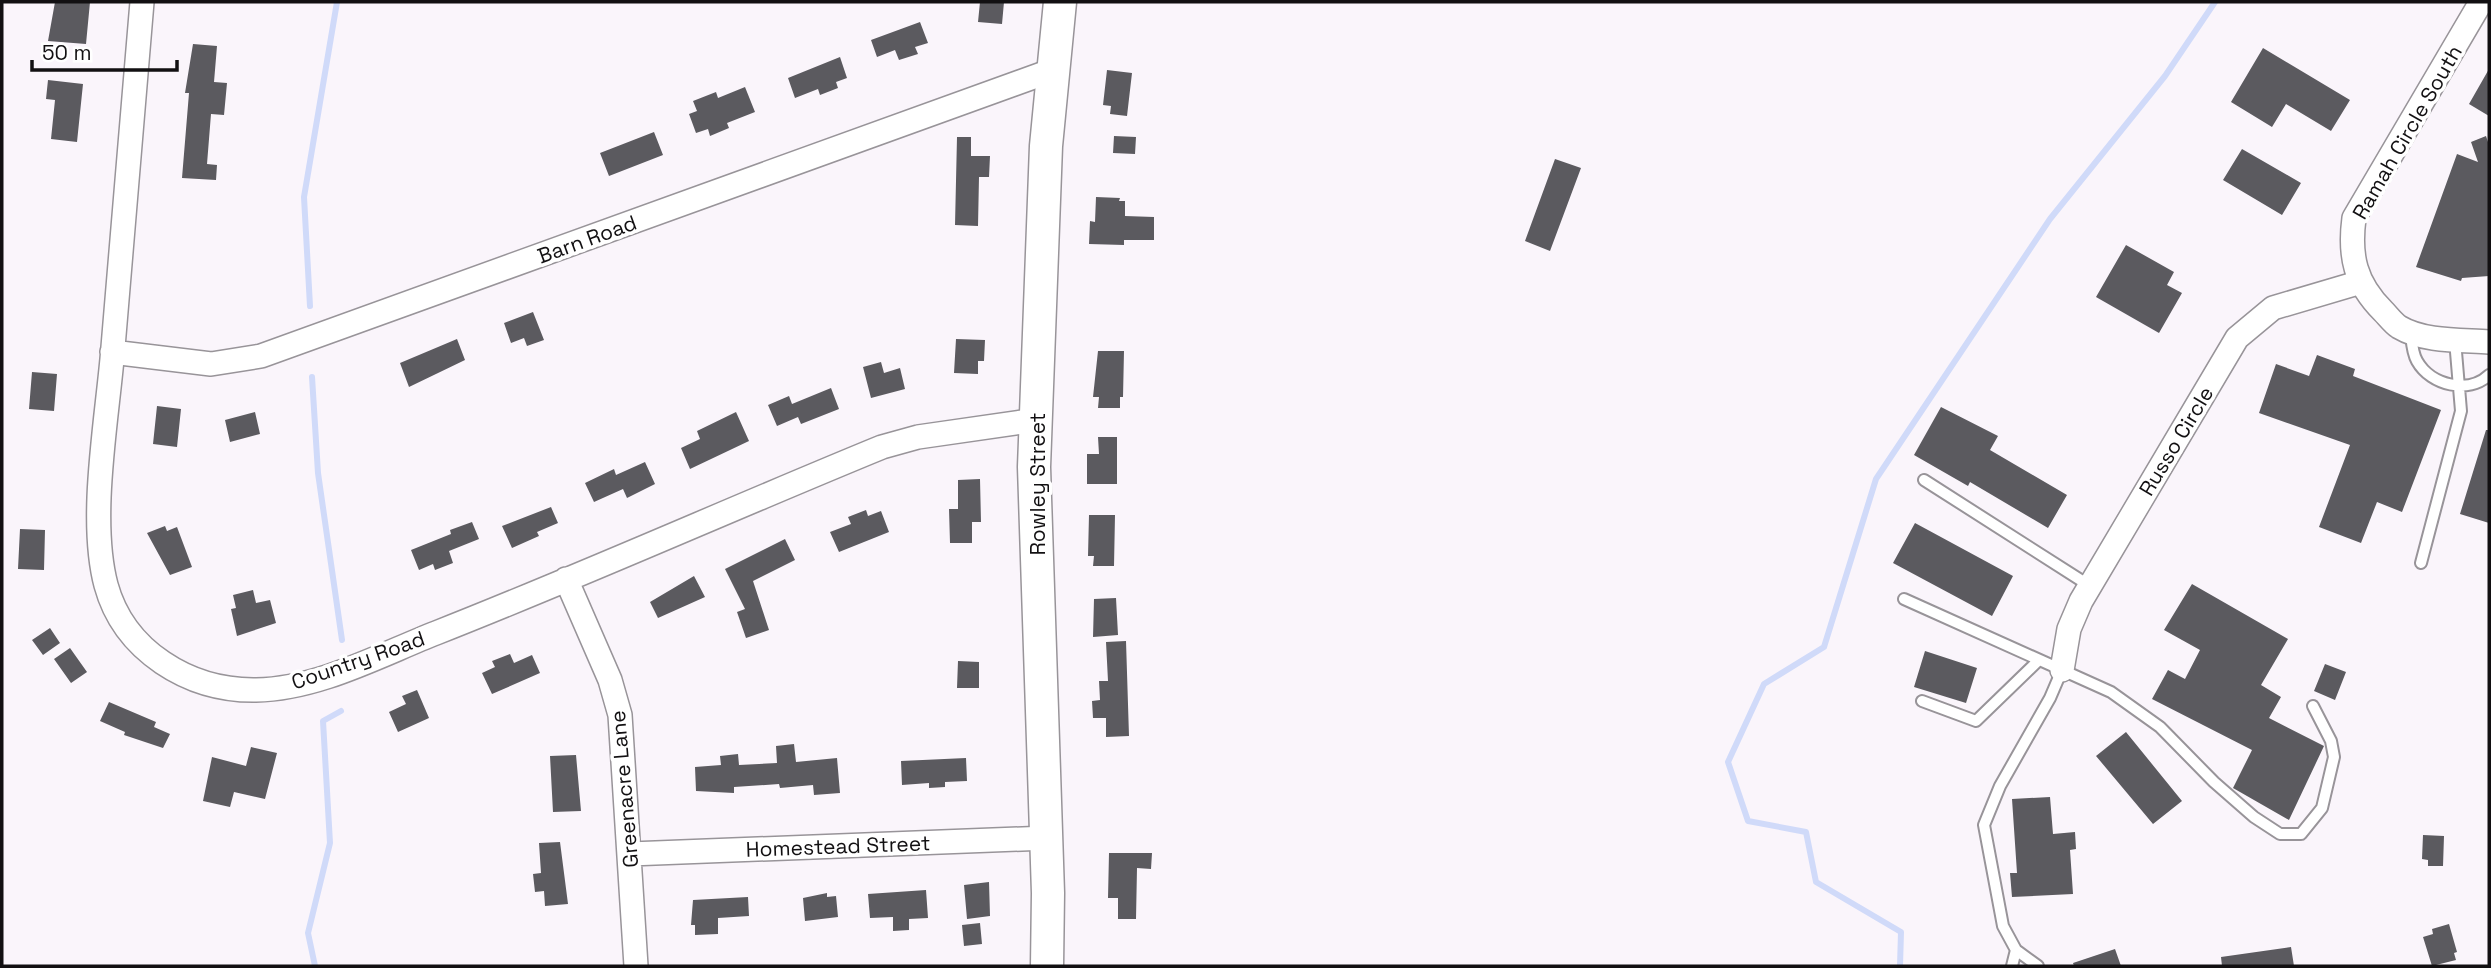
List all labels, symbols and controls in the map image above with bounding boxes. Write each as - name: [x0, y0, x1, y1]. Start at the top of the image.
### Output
- scale bar: [32, 28, 177, 72]
- text: 50 m: [42, 39, 92, 66]
- street label: Ramah Circle South: [2346, 40, 2468, 224]
- street label: Barn Road: [534, 209, 640, 269]
- street label: Russo Circle: [2133, 381, 2219, 501]
- street label: Rowley Street: [1024, 413, 1051, 555]
- street label: Country Road: [288, 625, 428, 695]
- street label: Greenacre Lane: [604, 709, 644, 869]
- street label: Homestead Street: [745, 829, 931, 863]

